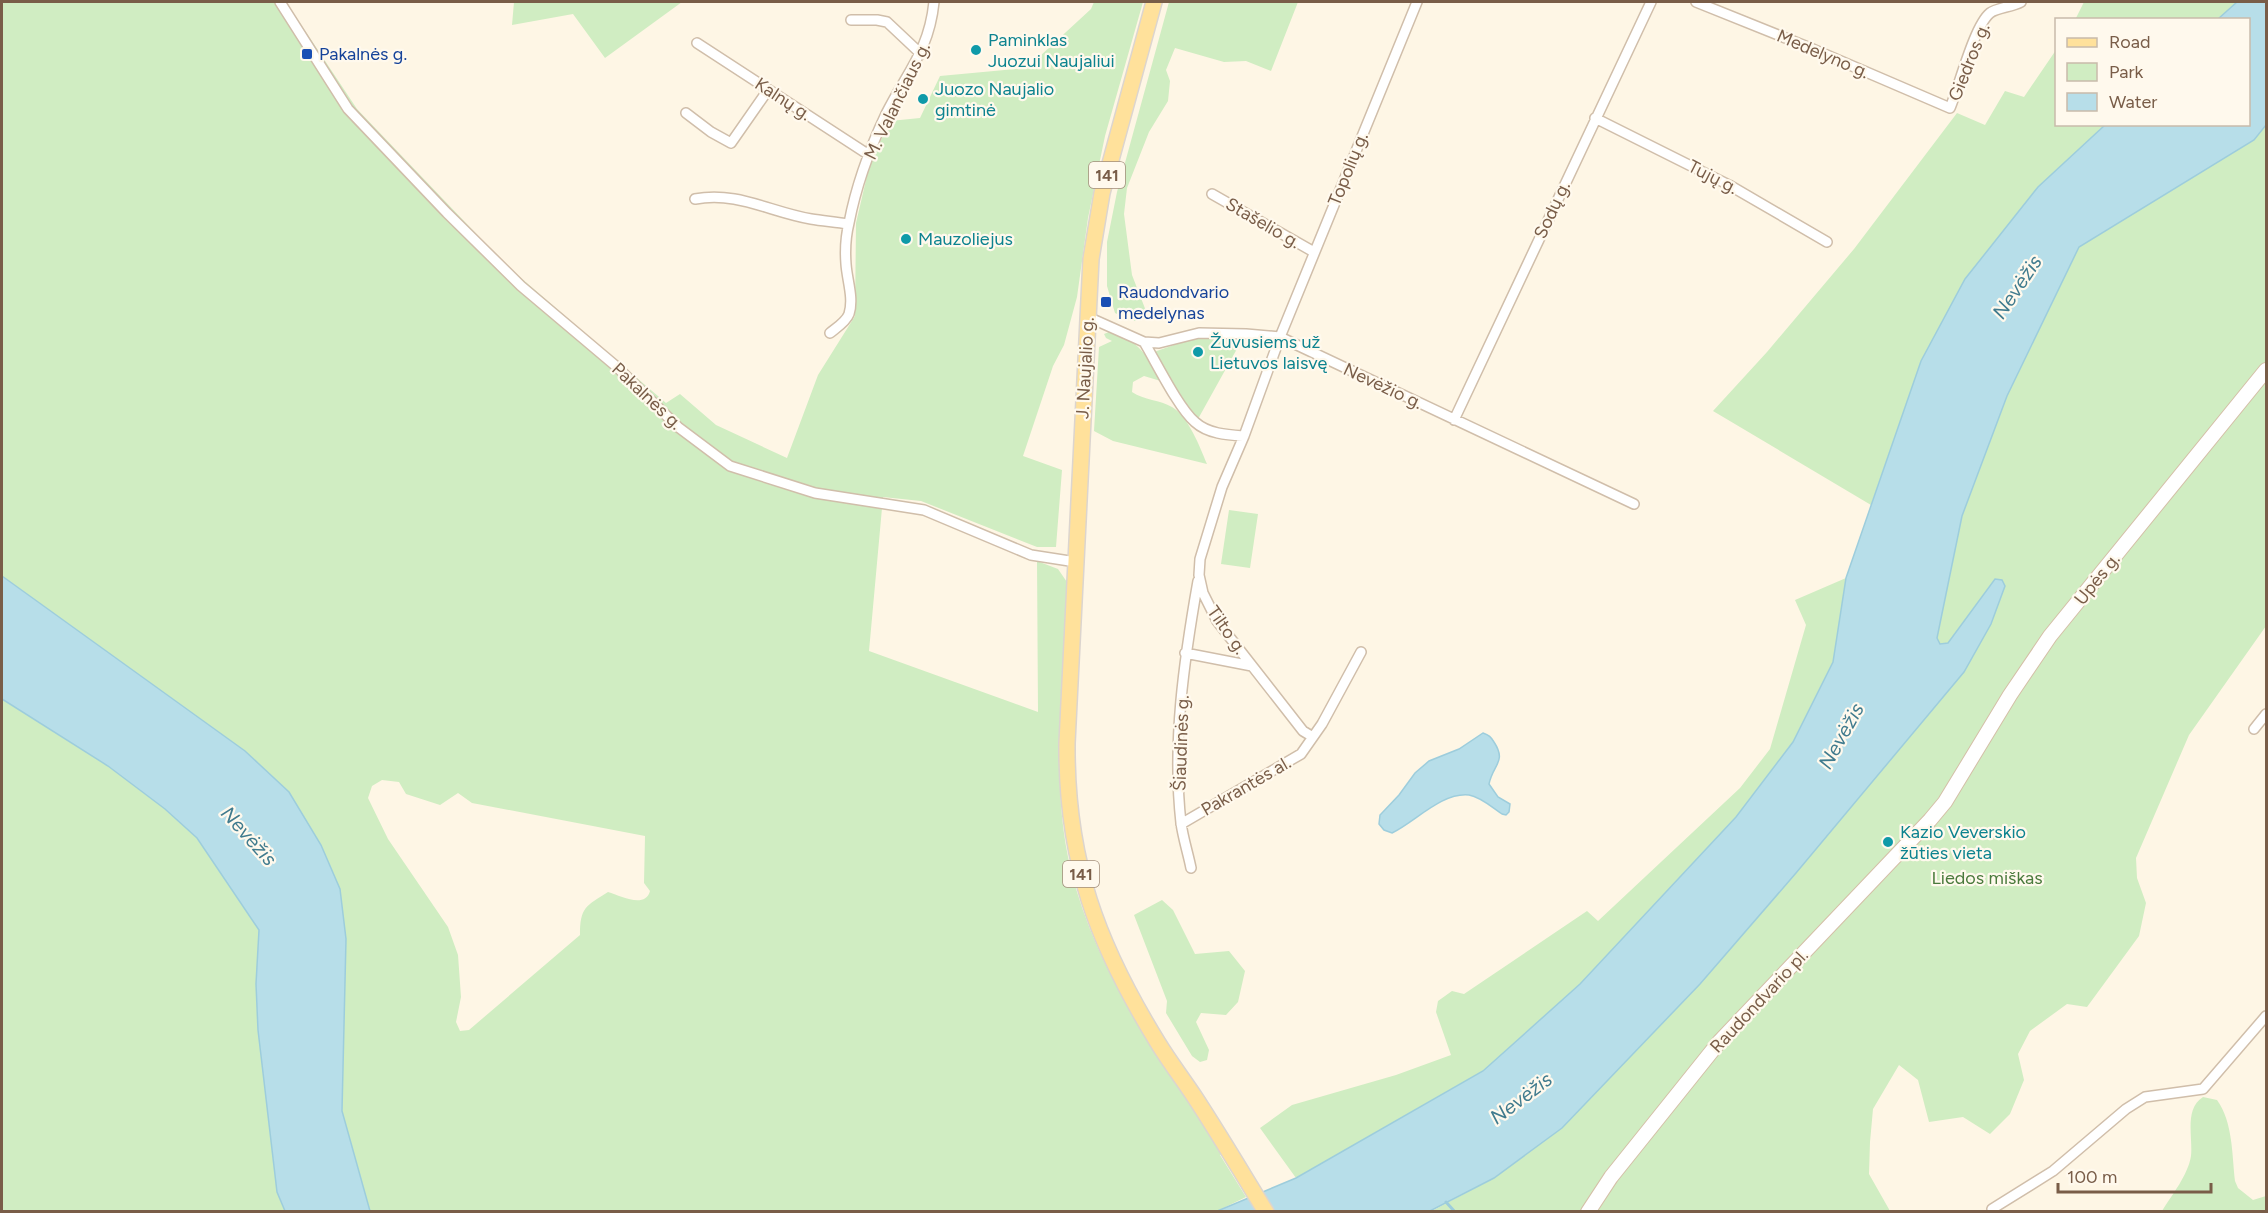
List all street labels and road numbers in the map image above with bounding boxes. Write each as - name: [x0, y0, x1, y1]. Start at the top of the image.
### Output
- street label: Giedros g.: [1943, 20, 1995, 104]
- street label: Medelyno g.: [1774, 25, 1872, 83]
- street label: M. Valančiaus g.: [859, 39, 935, 163]
- street label: Kalnų g.: [751, 73, 815, 125]
- street label: Topolių g.: [1323, 129, 1373, 209]
- street label: Tujų g.: [1684, 155, 1742, 199]
- road number: 141: [1089, 162, 1125, 188]
- street label: Sodų g.: [1529, 178, 1575, 242]
- street label: Stašelio g.: [1222, 193, 1304, 253]
- street label: J. Naujalio g.: [1071, 317, 1099, 419]
- street label: Pakalnės g.: [607, 358, 687, 434]
- street label: Nevėžio g.: [1340, 358, 1426, 414]
- street label: Upės g.: [2069, 549, 2125, 609]
- street label: Tilto g.: [1202, 602, 1252, 658]
- street label: Šiaudinės g.: [1168, 695, 1194, 791]
- street label: Pakrantės al.: [1197, 752, 1295, 820]
- road number: 141: [1063, 861, 1099, 887]
- street label: Raudondvario pl.: [1705, 945, 1813, 1057]

